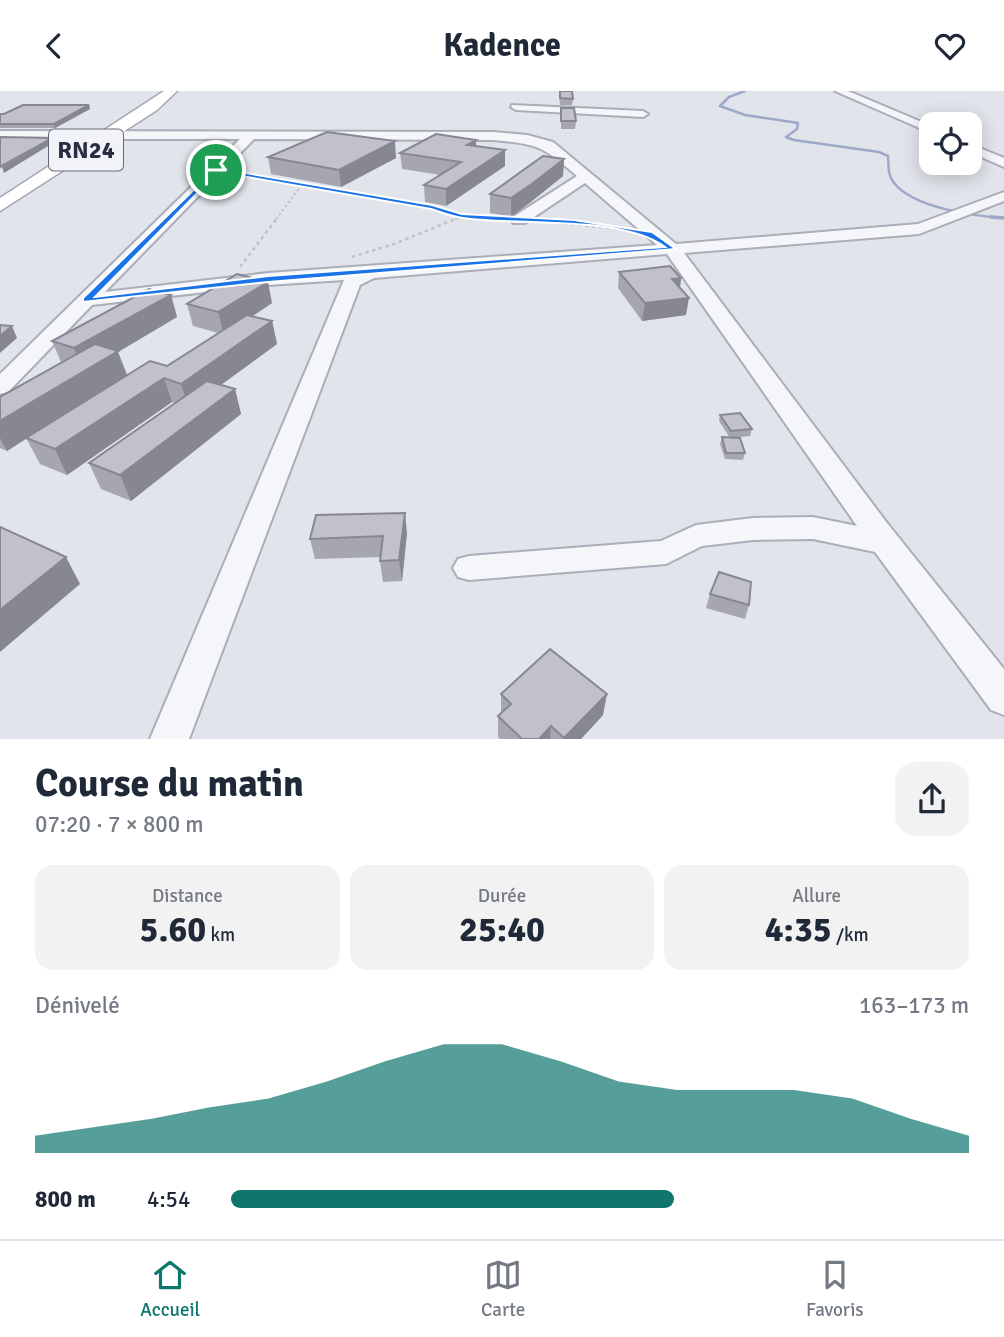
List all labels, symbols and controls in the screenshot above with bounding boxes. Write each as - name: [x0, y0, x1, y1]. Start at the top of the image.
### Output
- text: Kadence: [443, 26, 561, 65]
- icon: back: [35, 27, 73, 65]
- icon: heart: [931, 27, 969, 65]
- map controls: [919, 112, 982, 175]
- button: locate: [919, 112, 982, 175]
- road number: RN24: [49, 129, 123, 171]
- pin: [186, 140, 246, 200]
- icon: arrive: [197, 151, 235, 189]
- text: Course du matin: [35, 760, 304, 807]
- button: share: [895, 762, 969, 836]
- text: 07:20 · 7 × 800 m: [35, 810, 204, 839]
- text: Distance: [152, 884, 223, 908]
- text: Durée: [478, 884, 526, 908]
- text: Allure: [792, 884, 841, 908]
- text: 5.60: [140, 908, 206, 951]
- text: 25:40: [459, 908, 545, 951]
- text: 4:35: [765, 908, 832, 951]
- text: km: [206, 923, 235, 947]
- text: /km: [832, 923, 869, 947]
- text: Dénivelé: [35, 991, 120, 1020]
- text: 163–173 m: [859, 991, 969, 1020]
- text: 800 m: [35, 1185, 96, 1214]
- text: 4:54: [147, 1185, 190, 1214]
- tab: Accueil: [140, 1256, 200, 1322]
- tab: Carte: [481, 1256, 525, 1322]
- tab: Favoris: [806, 1256, 864, 1322]

